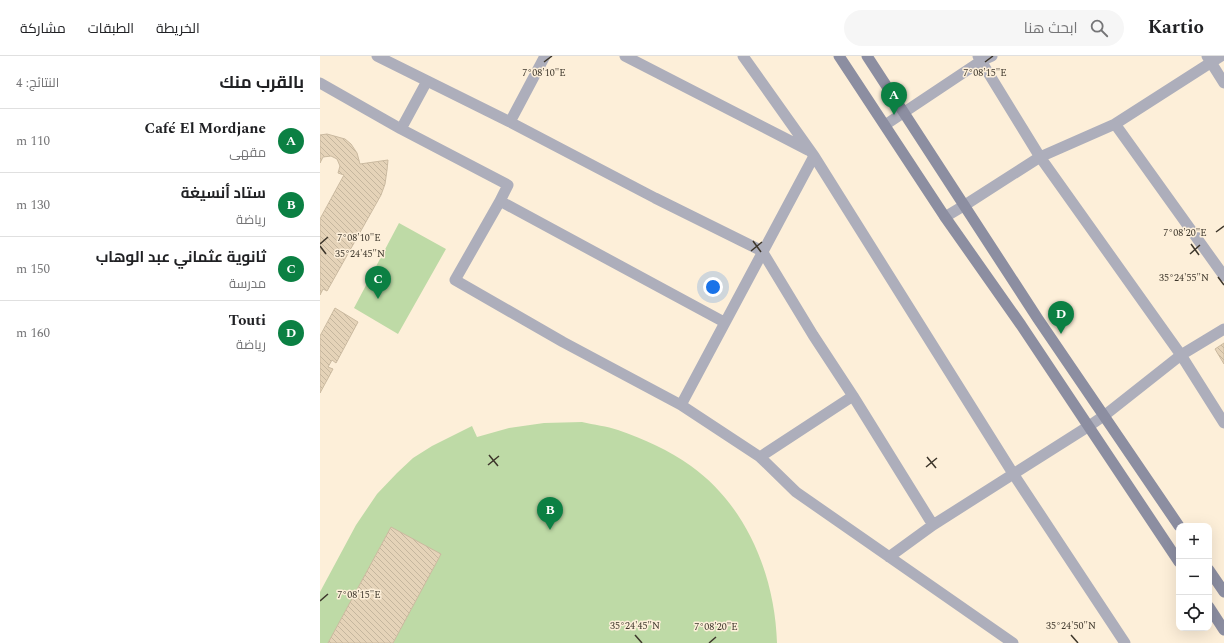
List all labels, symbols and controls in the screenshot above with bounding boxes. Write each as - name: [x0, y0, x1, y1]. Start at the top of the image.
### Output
- search box: [844, 10, 1124, 46]
- text: Kartio: [1148, 13, 1204, 42]
- text: ابحث هنا: [1024, 17, 1078, 40]
- icon: search: [1088, 17, 1110, 39]
- text: مشاركة: [20, 18, 66, 39]
- text: الطبقات: [88, 18, 134, 39]
- text: الخريطة: [156, 18, 200, 39]
- text: 7°08'10"E: [522, 65, 566, 81]
- text: 7°08'15"E: [963, 65, 1007, 81]
- text: بالقرب منك: [220, 70, 304, 96]
- text: النتائج: 4: [16, 73, 59, 93]
- pin: A: [881, 82, 907, 115]
- text: Café El Mordjane: [145, 117, 266, 140]
- text: 110 m: [16, 131, 50, 151]
- text: A: [286, 131, 296, 151]
- text: مقهى: [229, 143, 266, 163]
- text: ستاد أنسيغة: [181, 182, 266, 205]
- text: 130 m: [16, 195, 50, 215]
- text: B: [286, 195, 296, 215]
- text: رياضة: [236, 210, 266, 230]
- text: 7°08'20"E: [1163, 225, 1207, 241]
- text: 7°08'10"E: [337, 230, 381, 246]
- text: ثانوية عثماني عبد الوهاب: [96, 246, 266, 269]
- text: 35°24'45"N: [335, 246, 385, 262]
- text: 150 m: [16, 259, 50, 279]
- text: C: [286, 259, 296, 279]
- pin: C: [365, 266, 391, 299]
- text: 35°24'55"N: [1159, 270, 1209, 286]
- text: مدرسة: [229, 274, 266, 294]
- your location: [703, 277, 723, 297]
- pin: D: [1048, 301, 1074, 334]
- text: Touti: [228, 309, 266, 332]
- text: 160 m: [16, 323, 50, 343]
- text: D: [286, 323, 296, 343]
- text: رياضة: [236, 335, 266, 355]
- pin: B: [537, 497, 563, 530]
- map controls: [1176, 523, 1212, 631]
- button: +: [1176, 523, 1212, 559]
- button: −: [1176, 559, 1212, 595]
- text: 7°08'15"E: [337, 587, 381, 603]
- button: locate: [1176, 595, 1212, 631]
- text: 35°24'45"N: [610, 618, 660, 634]
- text: 35°24'50"N: [1046, 618, 1096, 634]
- text: 7°08'20"E: [694, 619, 738, 635]

